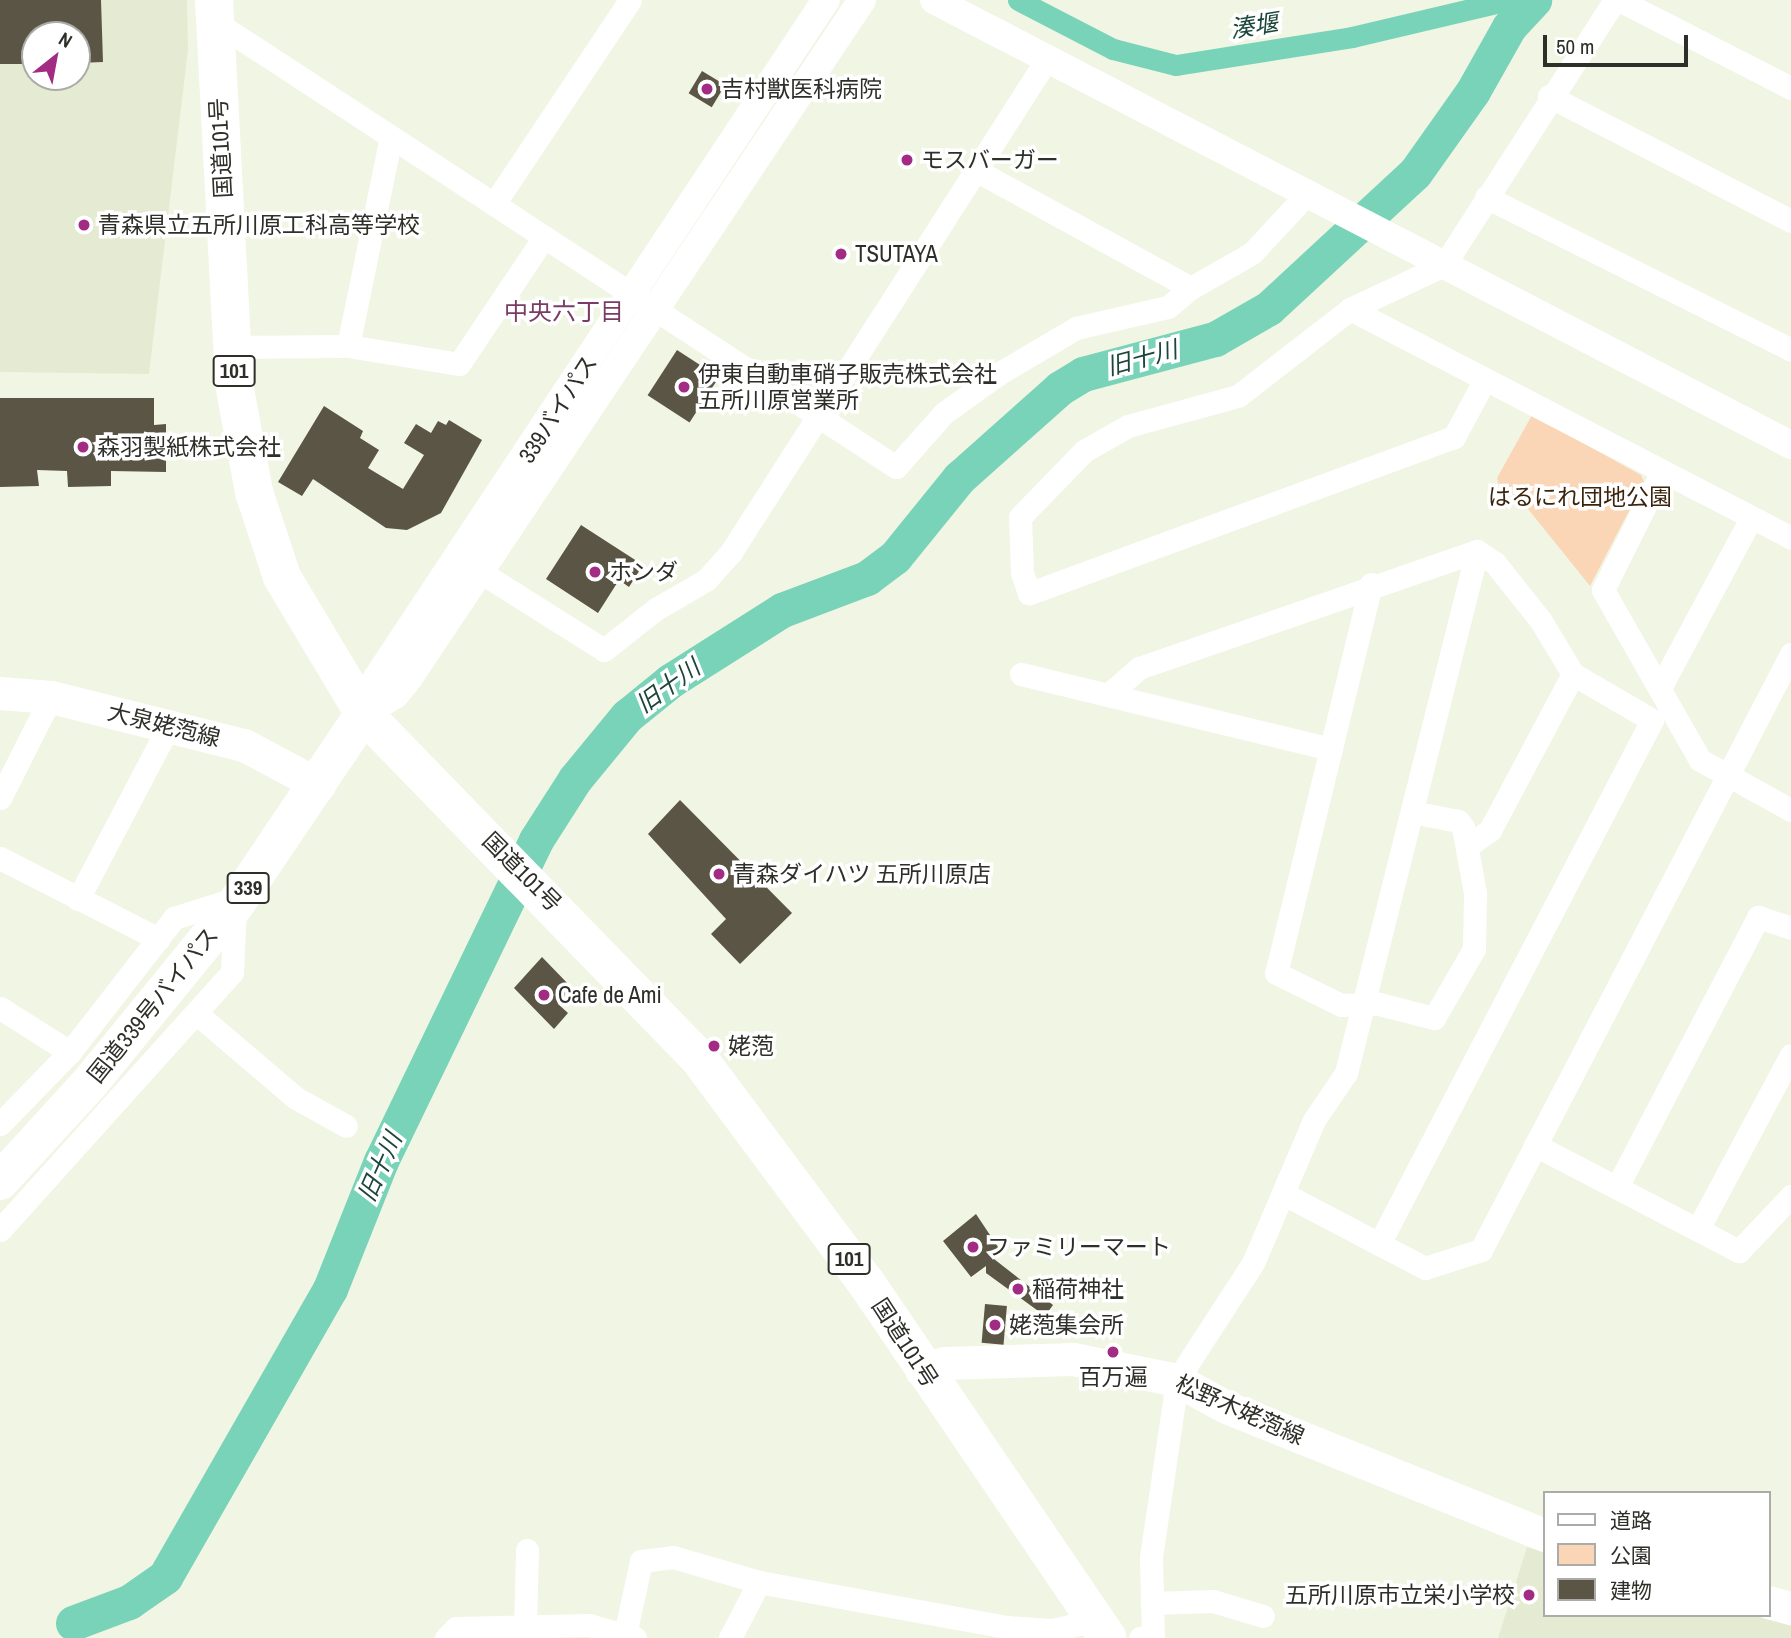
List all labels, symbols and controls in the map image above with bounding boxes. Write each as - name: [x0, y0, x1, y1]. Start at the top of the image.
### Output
- water label: 湊堰: [1228, 8, 1280, 44]
- north arrow: [21, 21, 91, 91]
- scale bar: [1546, 21, 1691, 65]
- text: N: [54, 26, 77, 54]
- text: 50 m: [1556, 32, 1594, 61]
- place label: 吉村獣医科病院: [721, 75, 882, 103]
- marker: 吉村獣医科病院: [699, 81, 715, 97]
- street label: 国道101号: [205, 97, 237, 199]
- place label: モスバーガー: [921, 146, 1059, 174]
- marker: モスバーガー: [899, 152, 915, 168]
- place label: 青森県立五所川原工科高等学校: [98, 211, 420, 239]
- marker: 青森県立五所川原工科高等学校: [76, 217, 92, 233]
- place label: TSUTAYA: [855, 240, 938, 268]
- marker: TSUTAYA: [833, 246, 849, 262]
- district label: 中央六丁目: [504, 298, 624, 326]
- water label: 旧十川: [1103, 335, 1181, 381]
- street label: 339バイパス: [513, 350, 603, 468]
- road number: 101: [211, 354, 257, 388]
- place label: 伊東自動車硝子販売株式会社 五所川原営業所: [698, 360, 997, 414]
- marker: 伊東自動車硝子販売株式会社 五所川原営業所: [676, 379, 692, 395]
- place label: 森羽製紙株式会社: [97, 433, 281, 461]
- marker: 森羽製紙株式会社: [75, 439, 91, 455]
- park label: はるにれ団地公園: [1488, 483, 1672, 511]
- place label: ホンダ: [609, 558, 678, 586]
- marker: ホンダ: [587, 564, 603, 580]
- water label: 旧十川: [630, 653, 706, 719]
- street label: 大泉姥萢線: [105, 698, 223, 752]
- street label: 国道101号: [477, 827, 567, 917]
- place label: 青森ダイハツ 五所川原店: [733, 860, 991, 888]
- marker: 青森ダイハツ 五所川原店: [711, 866, 727, 882]
- road number: 339: [225, 870, 271, 906]
- street label: 国道339号バイパス: [82, 922, 224, 1088]
- place label: Cafe de Ami: [558, 981, 663, 1009]
- marker: Cafe de Ami: [536, 987, 552, 1003]
- place label: 姥萢: [728, 1032, 774, 1060]
- marker: 姥萢: [706, 1038, 722, 1054]
- water label: 旧十川: [352, 1128, 408, 1206]
- place label: ファミリーマート: [987, 1233, 1171, 1261]
- marker: ファミリーマート: [965, 1239, 981, 1255]
- road number: 101: [826, 1242, 872, 1276]
- place label: 稲荷神社: [1032, 1275, 1124, 1303]
- marker: 稲荷神社: [1010, 1281, 1026, 1297]
- street label: 国道101号: [866, 1293, 944, 1393]
- place label: 姥萢集会所: [1009, 1311, 1124, 1339]
- marker: 姥萢集会所: [987, 1317, 1003, 1333]
- marker: 百万遍: [1105, 1344, 1121, 1360]
- place label: 百万遍: [1079, 1363, 1147, 1391]
- street label: 松野木姥萢線: [1171, 1369, 1309, 1451]
- legend: [1542, 1491, 1770, 1617]
- text: 道路: [1610, 1506, 1652, 1535]
- text: 公園: [1610, 1541, 1652, 1570]
- text: 建物: [1610, 1576, 1652, 1605]
- place label: 五所川原市立栄小学校: [1285, 1581, 1515, 1609]
- marker: 五所川原市立栄小学校: [1521, 1587, 1537, 1603]

